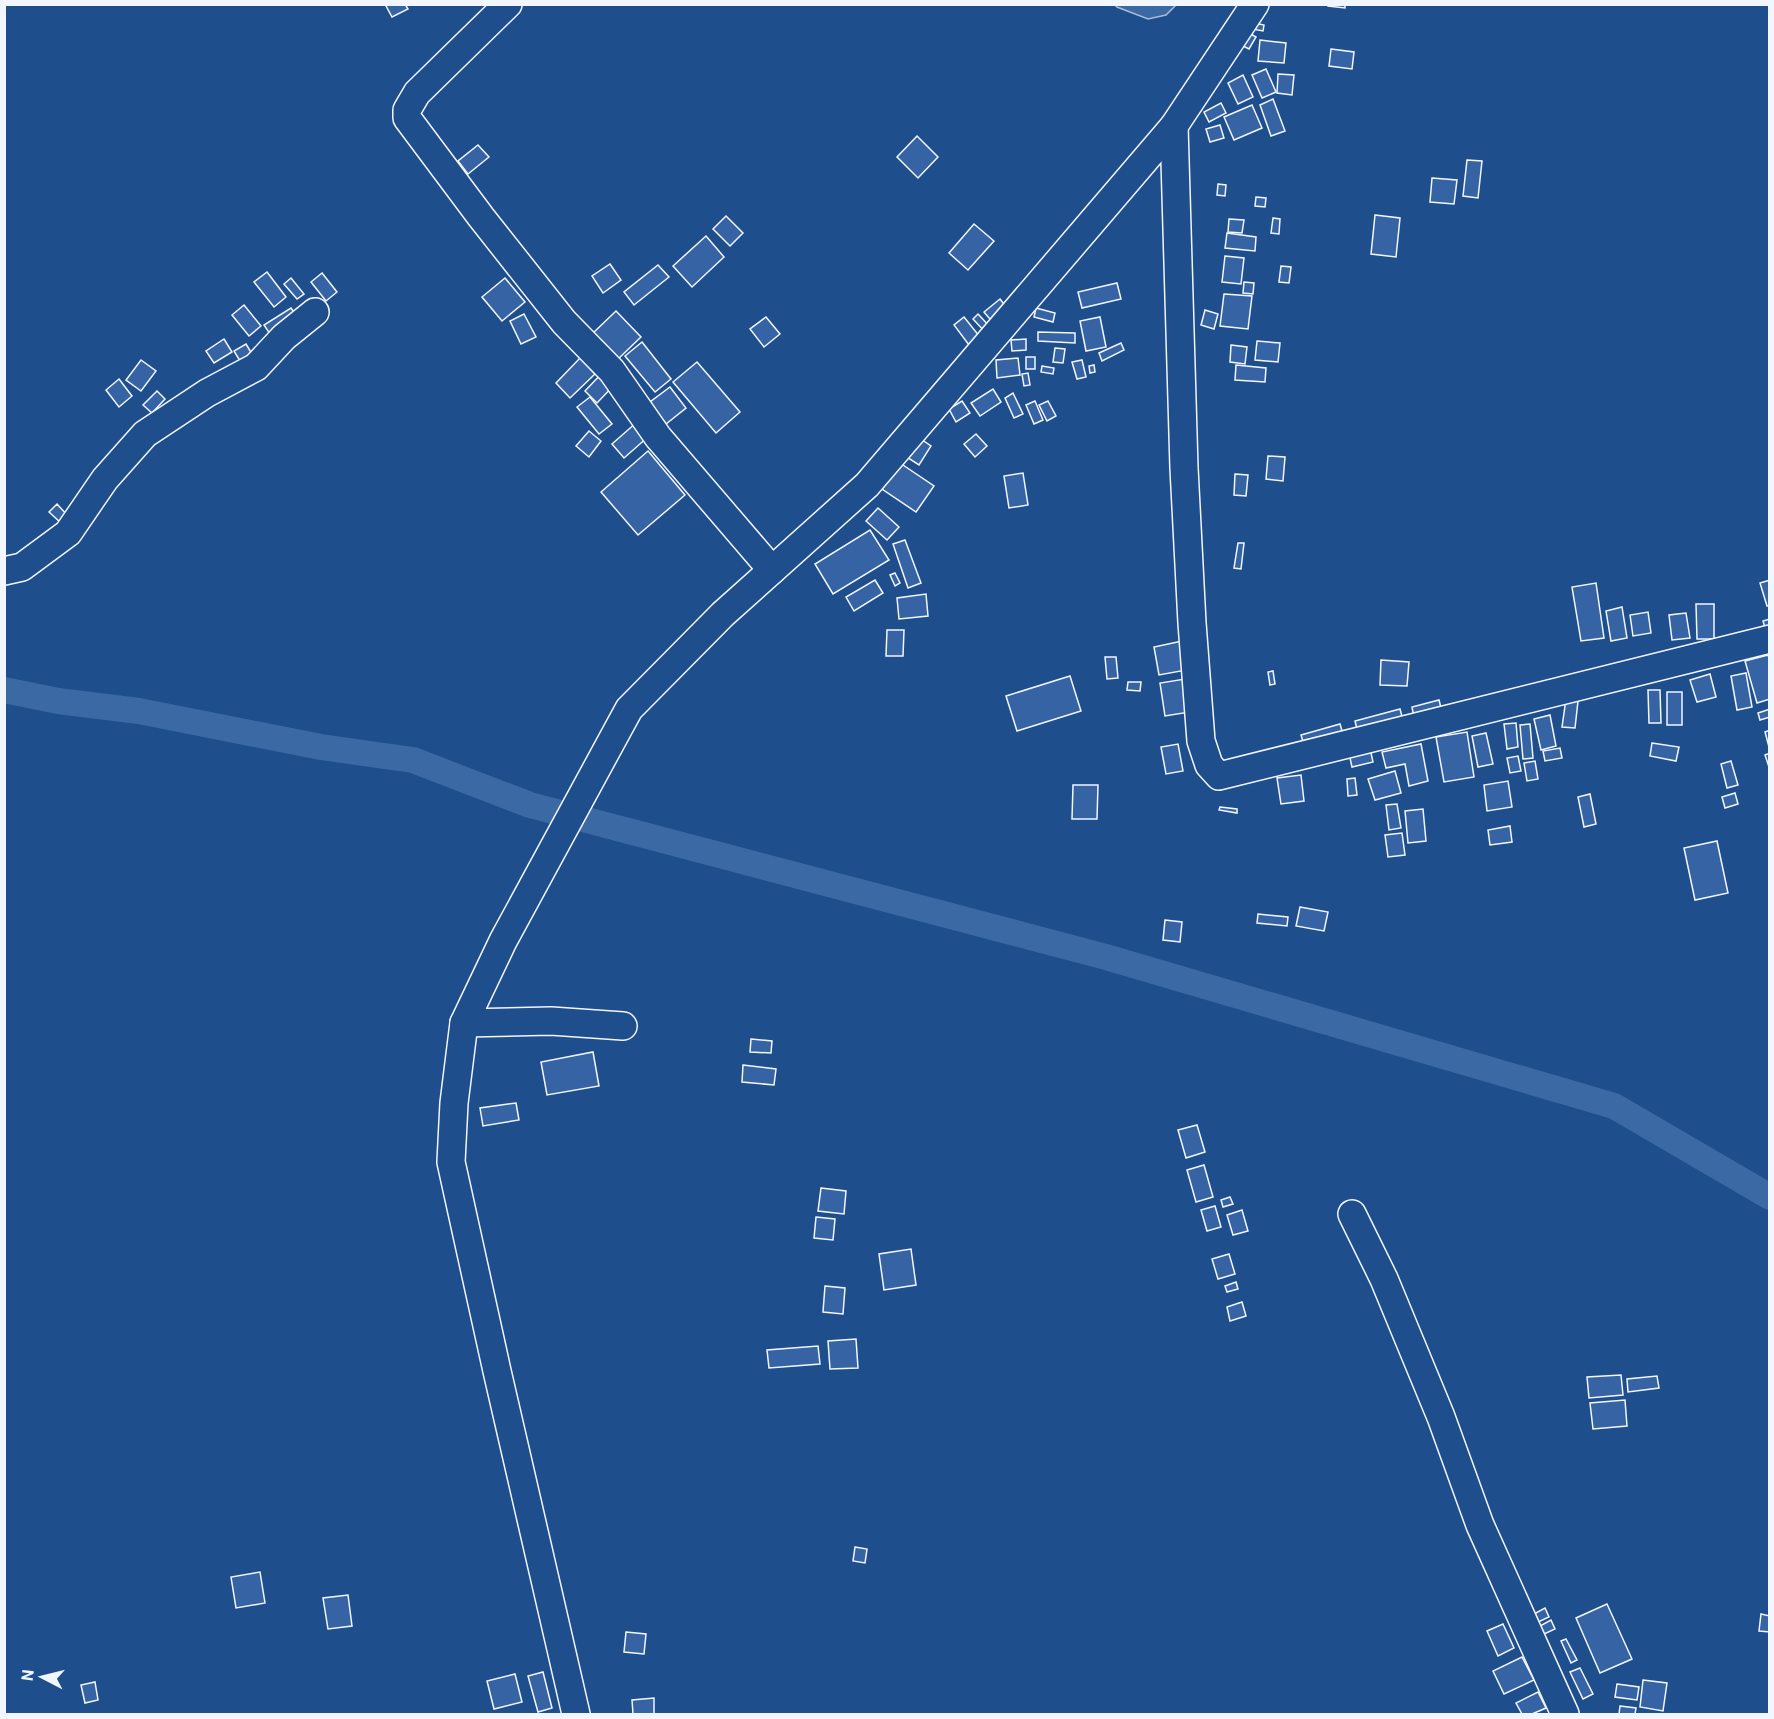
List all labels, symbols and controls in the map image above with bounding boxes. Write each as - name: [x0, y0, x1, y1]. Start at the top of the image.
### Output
- north arrow: [12, 1647, 72, 1707]
- text: N: [17, 1668, 38, 1682]

